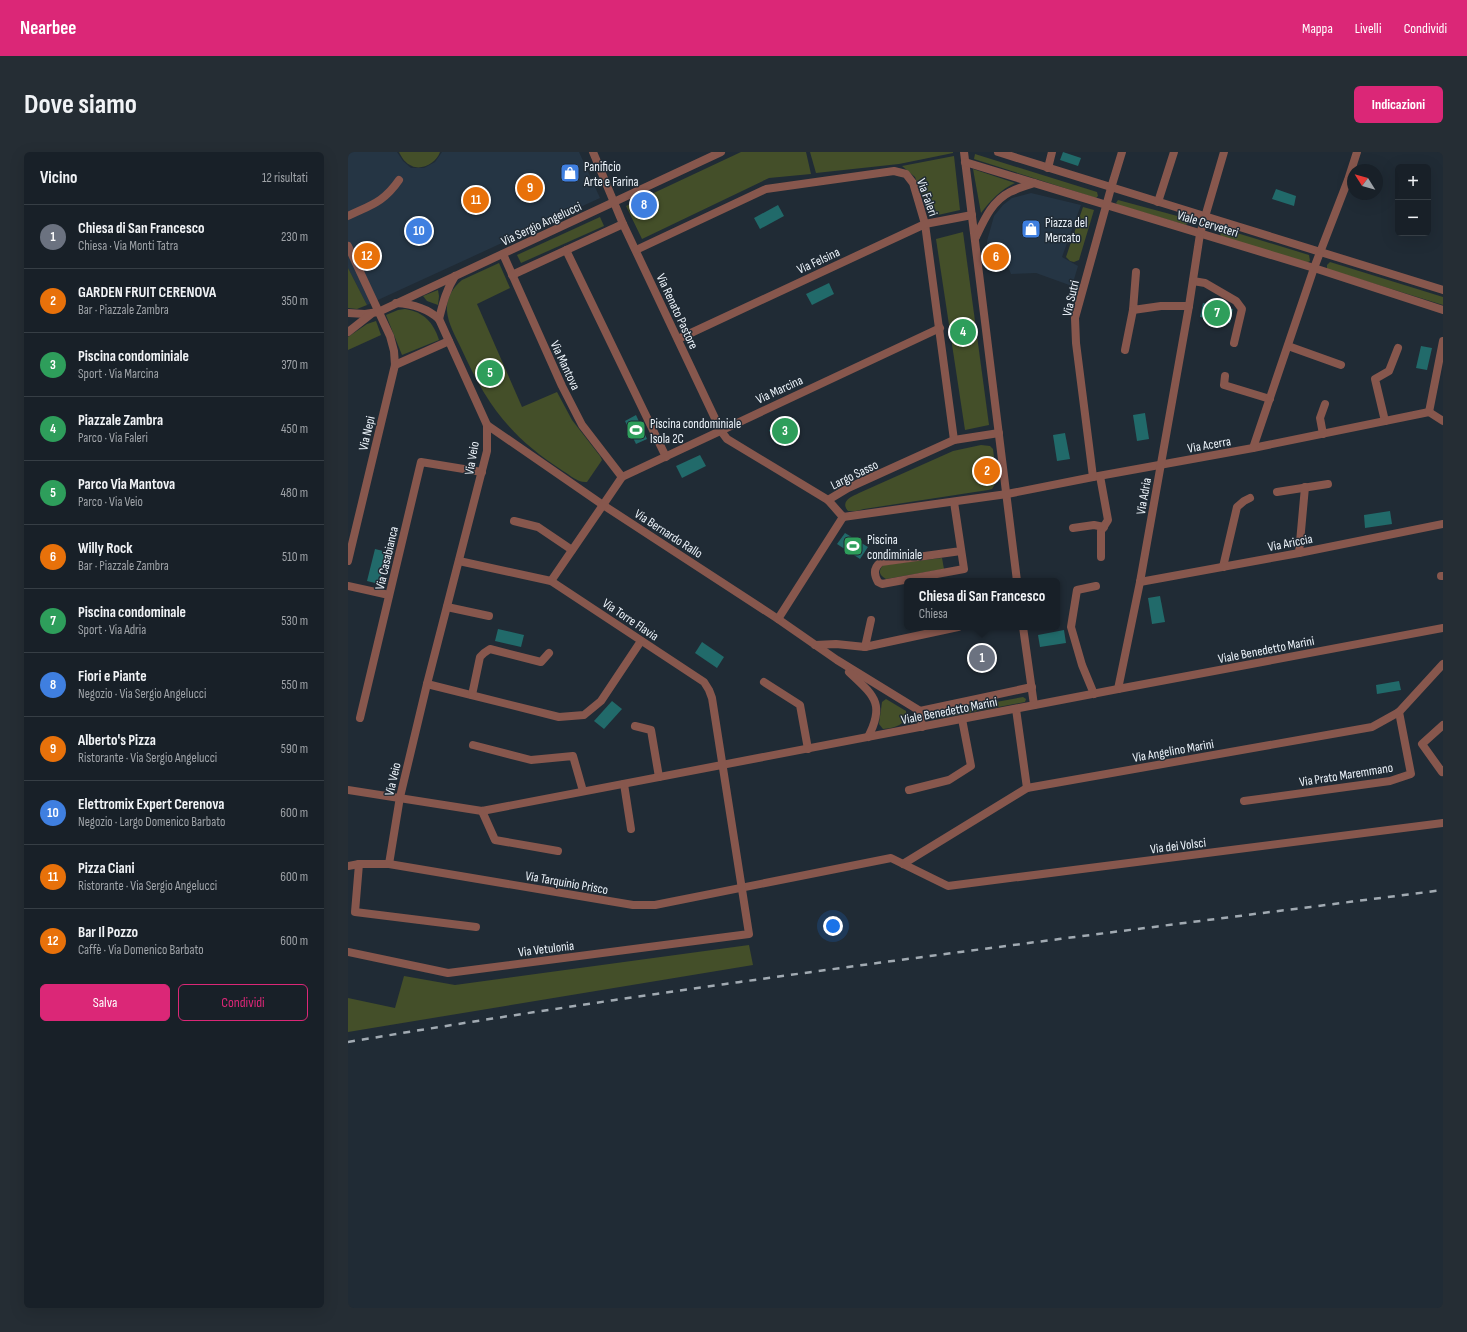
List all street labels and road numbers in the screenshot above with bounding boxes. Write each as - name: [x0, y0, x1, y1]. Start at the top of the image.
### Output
- street label: Via Faleri: [913, 176, 941, 218]
- street label: Via Sergio Angelucci: [499, 198, 584, 250]
- street label: Viale Cerveteri: [1175, 207, 1240, 241]
- street label: Via Felsina: [794, 244, 842, 278]
- street label: Via Renato Pastore: [653, 271, 702, 352]
- street label: Via Sutri: [1059, 279, 1083, 318]
- street label: Via Mantova: [547, 338, 583, 393]
- street label: Via Marcina: [753, 372, 805, 408]
- street label: Via Nepi: [355, 414, 379, 452]
- street label: Via Acerra: [1186, 433, 1232, 457]
- street label: Via Veio: [461, 440, 483, 476]
- street label: Largo Sasso: [828, 457, 881, 493]
- street label: Via Adria: [1133, 476, 1155, 516]
- street label: Via Bernardo Rallo: [631, 506, 706, 562]
- street label: Via Casabianca: [372, 525, 402, 591]
- street label: Via Ariccia: [1267, 531, 1314, 555]
- street label: Via Torre Flavia: [599, 595, 662, 644]
- street label: Viale Benedetto Marini: [1217, 633, 1316, 667]
- street label: Viale Benedetto Marini: [900, 694, 999, 728]
- street label: Via Angelino Marini: [1131, 736, 1215, 766]
- street label: Via Prato Maremmano: [1298, 760, 1394, 790]
- street label: Via Veio: [381, 761, 405, 798]
- street label: Via dei Volsci: [1149, 835, 1207, 857]
- street label: Via Tarquinio Prisco: [524, 868, 610, 898]
- street label: Via Vetulonia: [517, 938, 575, 960]

